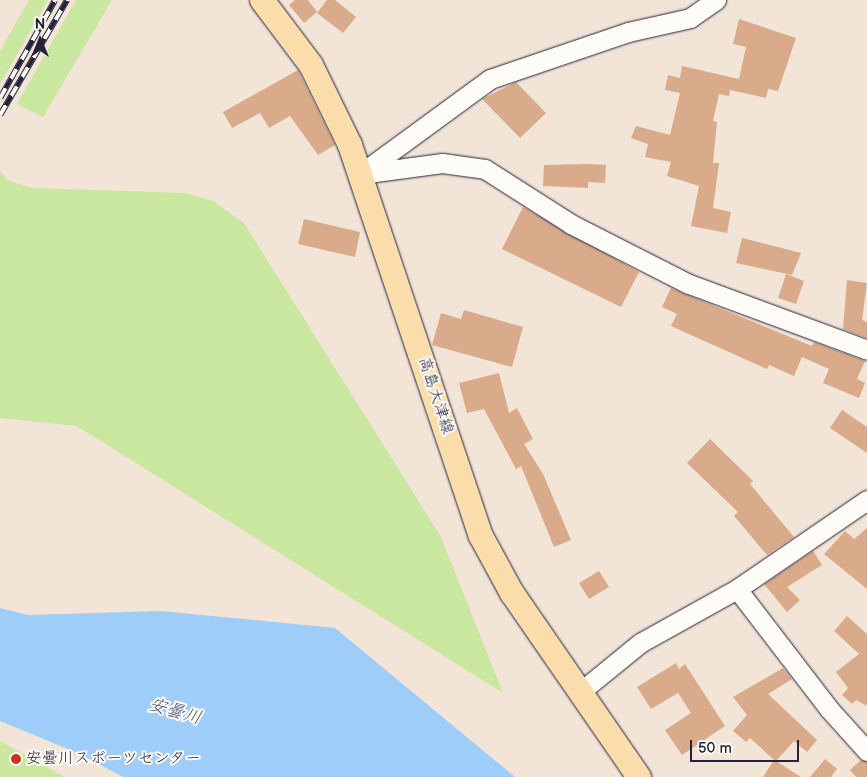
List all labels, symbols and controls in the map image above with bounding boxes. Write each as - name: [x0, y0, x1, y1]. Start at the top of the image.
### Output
- north arrow: [15, 15, 65, 65]
- text: N: [35, 16, 45, 33]
- street label: 高島大津線: [414, 355, 456, 437]
- water label: 安曇川: [146, 694, 204, 730]
- scale bar: [692, 730, 801, 762]
- text: 50 m: [698, 739, 732, 758]
- place label: 安曇川スポーツセンター: [26, 749, 202, 769]
- marker: 安曇川スポーツセンター: [10, 753, 22, 765]

